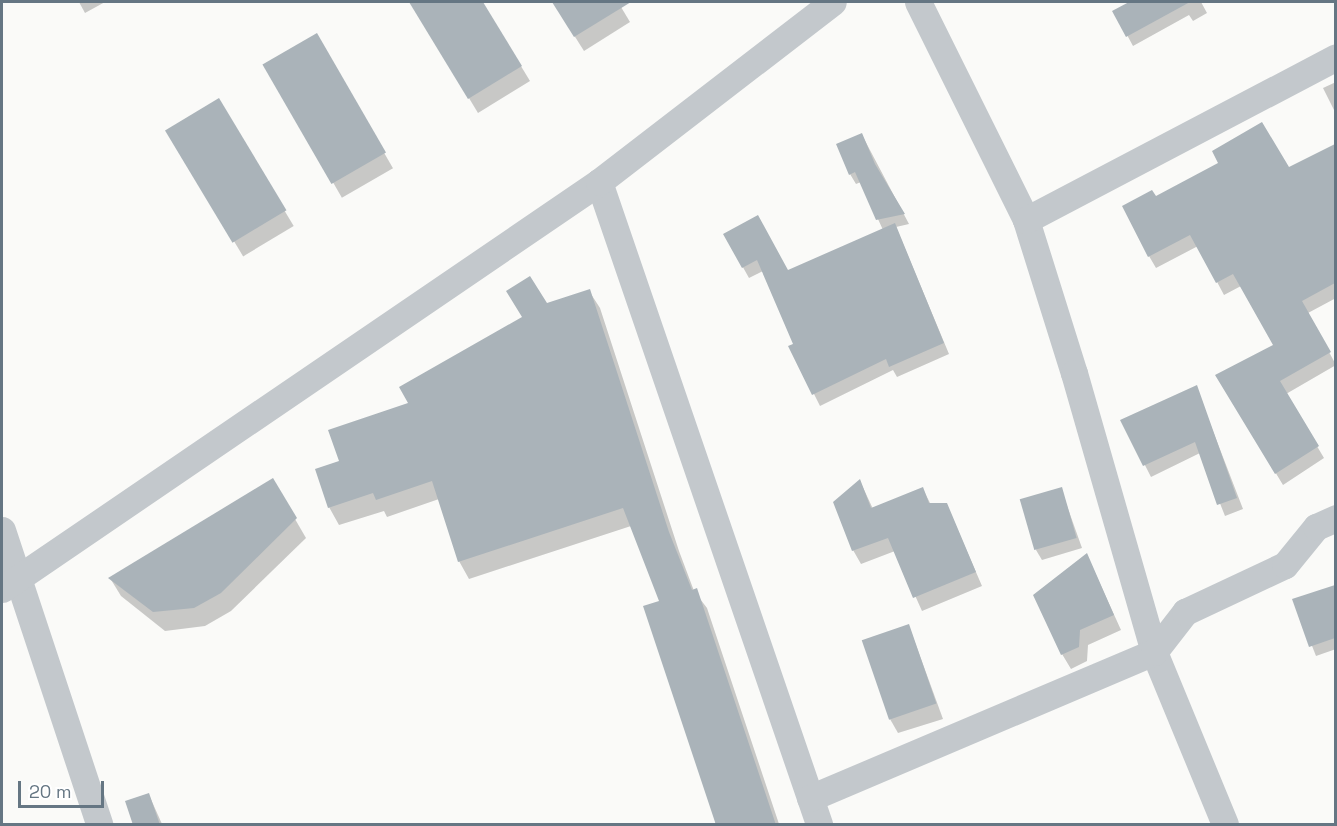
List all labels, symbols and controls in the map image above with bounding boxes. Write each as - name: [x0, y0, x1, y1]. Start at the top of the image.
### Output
- scale bar: [21, 769, 106, 807]
- text: 20 m: [29, 780, 72, 803]

